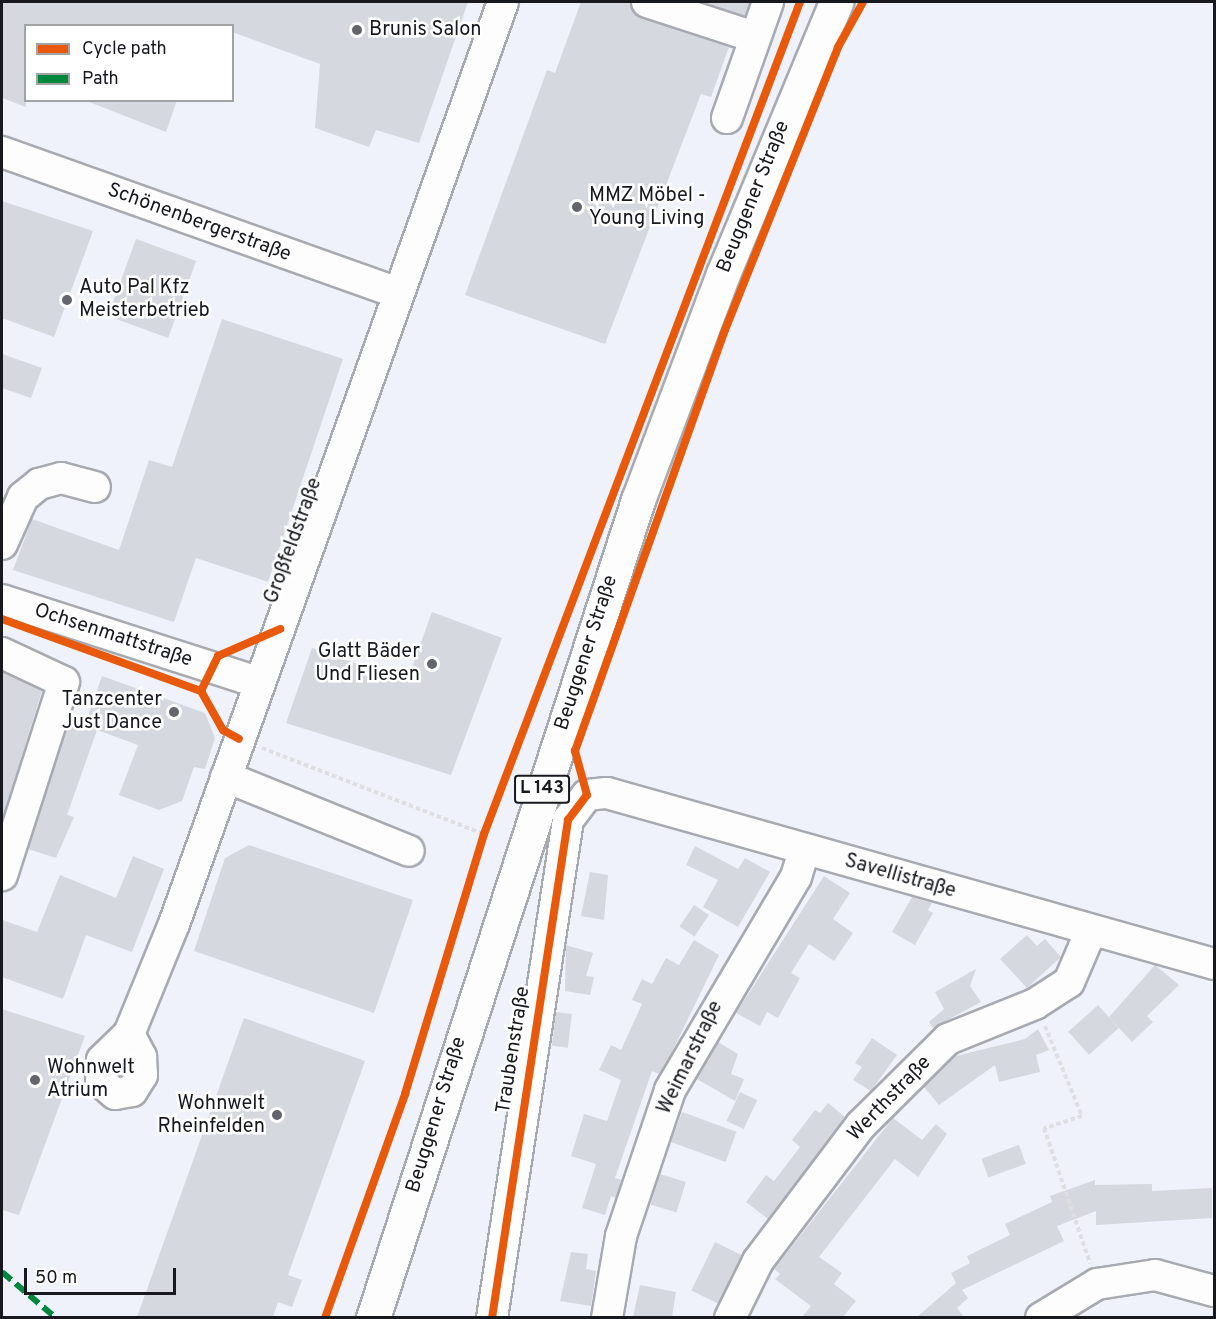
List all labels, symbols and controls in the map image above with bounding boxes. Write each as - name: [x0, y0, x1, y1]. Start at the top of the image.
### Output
- place label: Brunis Salon: [369, 18, 482, 42]
- marker: Brunis Salon: [350, 23, 364, 37]
- legend: [24, 24, 234, 102]
- text: Cycle path: [82, 38, 167, 61]
- text: Path: [82, 68, 119, 91]
- street label: Beuggener Straße: [713, 118, 795, 276]
- street label: Schönenbergerstraße: [104, 179, 294, 267]
- place label: MMZ Möbel - Young Living: [589, 184, 706, 231]
- marker: MMZ Möbel - Young Living: [570, 200, 584, 214]
- place label: Auto Pal Kfz Meisterbetrieb: [79, 276, 210, 323]
- marker: Auto Pal Kfz Meisterbetrieb: [60, 293, 74, 307]
- street label: Großfeldstraße: [260, 475, 328, 607]
- street label: Beuggener Straße: [551, 572, 623, 734]
- street label: Ochsenmattstraße: [31, 599, 195, 673]
- place label: Glatt Bäder Und Fliesen: [315, 640, 420, 687]
- marker: Glatt Bäder Und Fliesen: [425, 657, 439, 671]
- place label: Tanzcenter Just Dance: [62, 688, 162, 735]
- marker: Tanzcenter Just Dance: [167, 705, 181, 719]
- road number: L 143: [514, 774, 570, 804]
- street label: Savellistraße: [842, 850, 958, 904]
- street label: Traubenstraße: [492, 985, 536, 1115]
- street label: Weimarstraße: [653, 997, 729, 1119]
- street label: Beuggener Straße: [402, 1034, 472, 1196]
- street label: Werthstraße: [843, 1051, 937, 1147]
- place label: Wohnwelt Atrium: [47, 1056, 135, 1103]
- marker: Wohnwelt Atrium: [28, 1073, 42, 1087]
- place label: Wohnwelt Rheinfelden: [157, 1092, 265, 1139]
- marker: Wohnwelt Rheinfelden: [270, 1108, 284, 1122]
- scale bar: [27, 1256, 178, 1294]
- text: 50 m: [35, 1267, 77, 1290]

